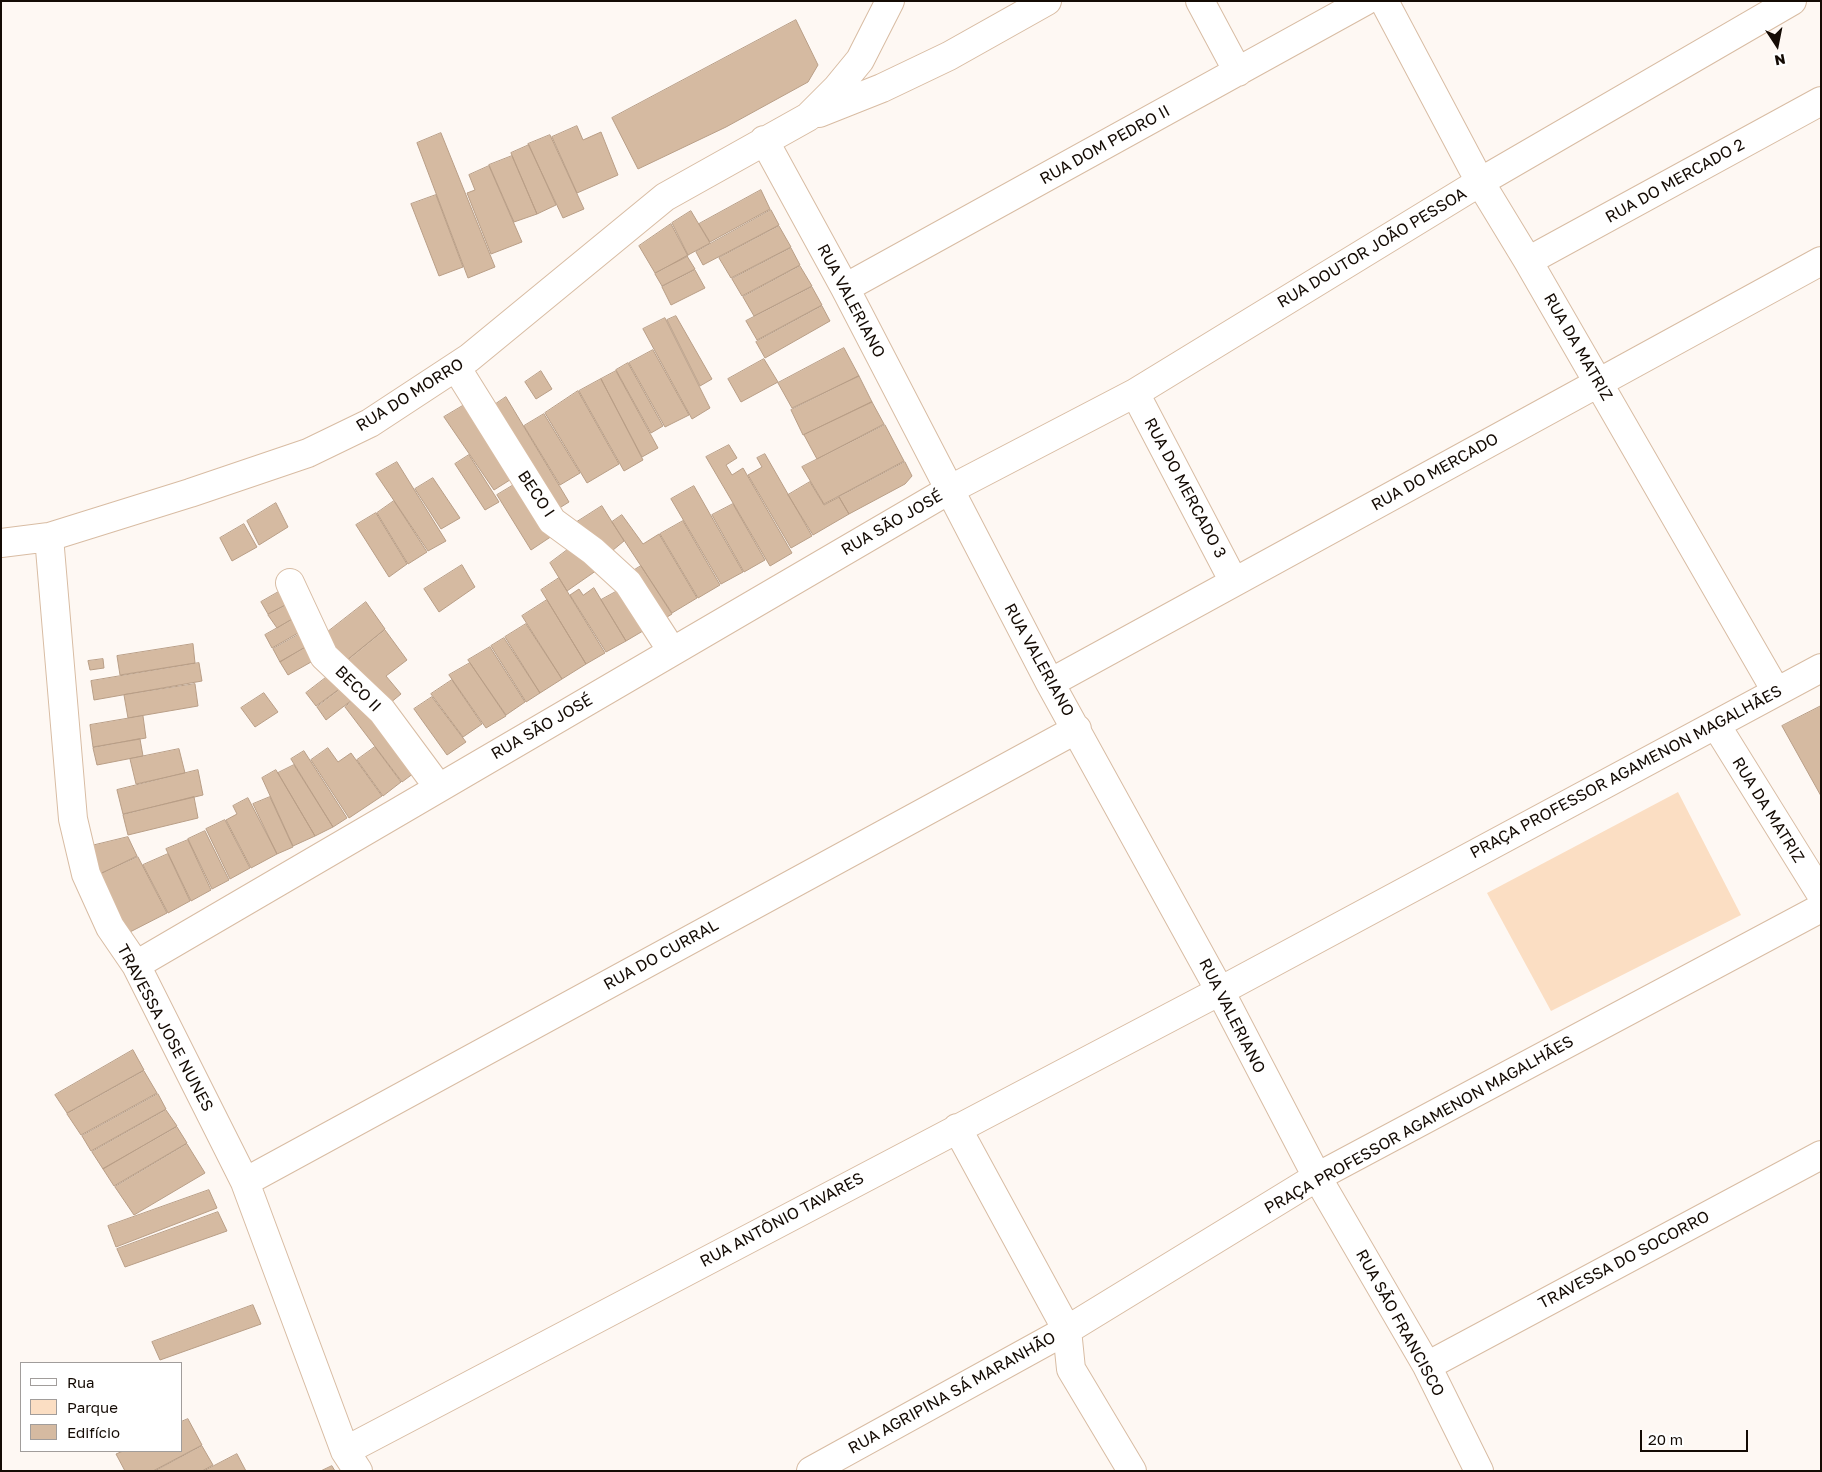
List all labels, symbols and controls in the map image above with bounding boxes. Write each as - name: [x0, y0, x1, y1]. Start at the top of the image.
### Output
- north arrow: [1752, 20, 1802, 70]
- text: N: [1773, 51, 1787, 70]
- street label: RUA DOM PEDRO II: [1037, 101, 1173, 189]
- street label: RUA DO MERCADO 2: [1602, 135, 1748, 227]
- street label: RUA DOUTOR JOÃO PESSOA: [1274, 184, 1470, 312]
- street label: RUA VALERIANO: [813, 241, 889, 361]
- street label: RUA DA MATRIZ: [1539, 290, 1617, 404]
- street label: RUA DO MORRO: [353, 354, 467, 436]
- street label: RUA DO MERCADO 3: [1140, 415, 1230, 561]
- street label: RUA DO MERCADO: [1368, 429, 1502, 515]
- street label: BECO I: [513, 467, 559, 521]
- street label: RUA SÃO JOSÉ: [838, 486, 946, 560]
- street label: RUA VALERIANO: [1000, 600, 1078, 720]
- street label: BECO II: [331, 662, 385, 716]
- street label: PRAÇA PROFESSOR AGAMENON MAGALHÃES: [1467, 681, 1785, 863]
- street label: RUA SÃO JOSÉ: [488, 690, 596, 764]
- street label: RUA DA MATRIZ: [1728, 754, 1808, 866]
- street label: RUA DO CURRAL: [600, 916, 722, 994]
- street label: TRAVESSA JOSE NUNES: [113, 941, 217, 1115]
- street label: RUA VALERIANO: [1195, 955, 1269, 1077]
- street label: PRAÇA PROFESSOR AGAMENON MAGALHÃES: [1261, 1032, 1577, 1218]
- street label: RUA ANTÔNIO TAVARES: [697, 1169, 867, 1271]
- street label: TRAVESSA DO SOCORRO: [1535, 1207, 1713, 1313]
- street label: RUA SÃO FRANCISCO: [1352, 1246, 1448, 1400]
- street label: RUA AGRIPINA SÁ MARANHÃO: [845, 1328, 1059, 1458]
- legend: [20, 1362, 182, 1452]
- text: Rua: [67, 1373, 94, 1391]
- text: Parque: [67, 1398, 118, 1416]
- scale bar: [1642, 1420, 1750, 1452]
- text: Edifício: [67, 1423, 120, 1441]
- text: 20 m: [1648, 1430, 1683, 1448]

